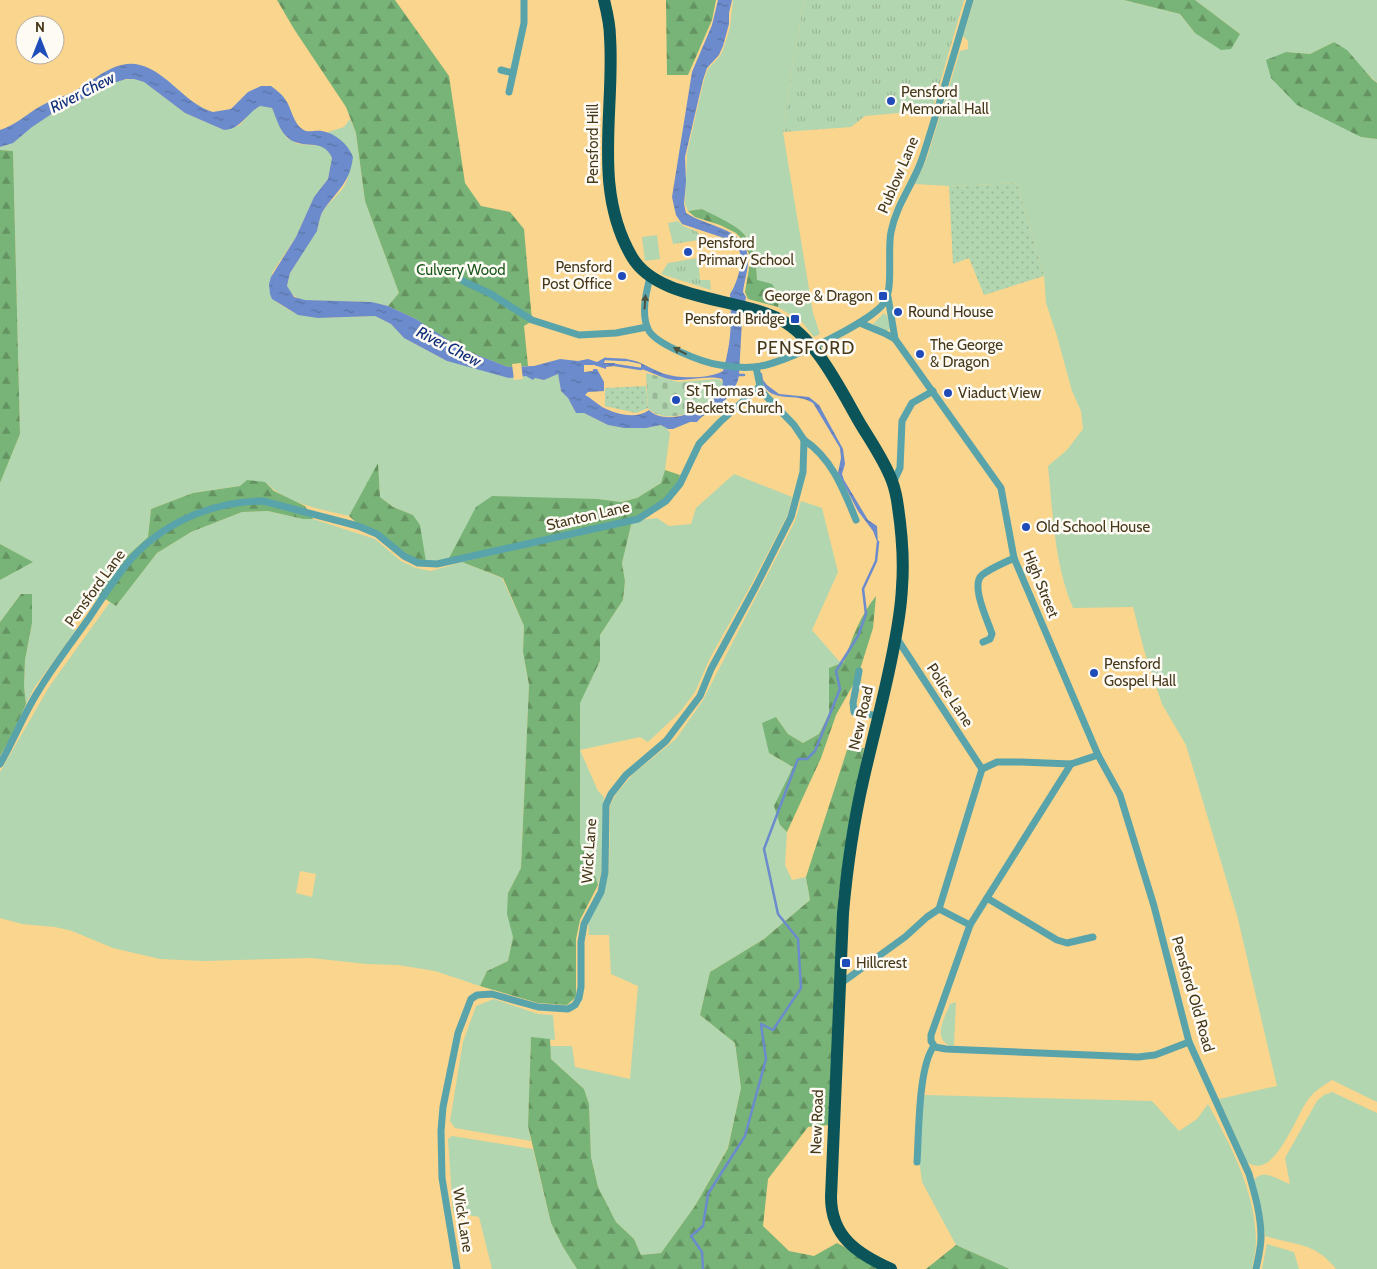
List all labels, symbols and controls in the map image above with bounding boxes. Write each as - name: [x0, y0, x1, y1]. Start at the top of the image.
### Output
- north arrow: [15, 15, 65, 65]
- text: N: [35, 18, 45, 36]
- water label: River Chew: [47, 68, 118, 117]
- place label: Pensford Memorial Hall: [901, 83, 989, 118]
- marker: Pensford Memorial Hall: [885, 95, 897, 107]
- street label: Pensford Hill: [584, 103, 602, 184]
- street label: Publow Lane: [874, 134, 922, 216]
- place label: Pensford Primary School: [698, 234, 795, 269]
- marker: Pensford Primary School: [682, 246, 694, 258]
- place label: Pensford Post Office: [542, 258, 612, 293]
- park label: Culvery Wood: [416, 261, 506, 279]
- marker: Pensford Post Office: [616, 270, 628, 282]
- place label: George & Dragon: [765, 287, 873, 305]
- marker: George & Dragon: [877, 290, 889, 302]
- one-way arrow: [642, 294, 650, 310]
- place label: Round House: [908, 303, 994, 321]
- marker: Round House: [892, 306, 904, 318]
- place label: Pensford Bridge: [685, 310, 785, 328]
- marker: Pensford Bridge: [789, 313, 801, 325]
- water label: River Chew: [413, 322, 485, 371]
- place label: The George & Dragon: [930, 336, 1003, 371]
- district label: PENSFORD: [757, 337, 855, 359]
- one-way arrow: [673, 347, 687, 355]
- marker: The George & Dragon: [914, 348, 926, 360]
- place label: St Thomas a Beckets Church: [686, 382, 783, 417]
- place label: Viaduct View: [958, 384, 1041, 402]
- marker: Viaduct View: [942, 387, 954, 399]
- marker: St Thomas a Beckets Church: [670, 394, 682, 406]
- street label: Stanton Lane: [545, 498, 632, 534]
- place label: Old School House: [1036, 518, 1150, 536]
- marker: Old School House: [1020, 521, 1032, 533]
- street label: Pensford Lane: [61, 546, 129, 630]
- street label: High Street: [1019, 548, 1063, 620]
- place label: Pensford Gospel Hall: [1104, 655, 1177, 690]
- street label: Police Lane: [923, 660, 977, 730]
- marker: Pensford Gospel Hall: [1088, 667, 1100, 679]
- street label: New Road: [845, 684, 877, 752]
- street label: Wick Lane: [578, 818, 600, 884]
- street label: Pensford Old Road: [1168, 934, 1218, 1054]
- place label: Hillcrest: [856, 954, 907, 972]
- marker: Hillcrest: [840, 957, 852, 969]
- street label: New Road: [807, 1089, 827, 1155]
- street label: Wick Lane: [449, 1186, 477, 1254]

